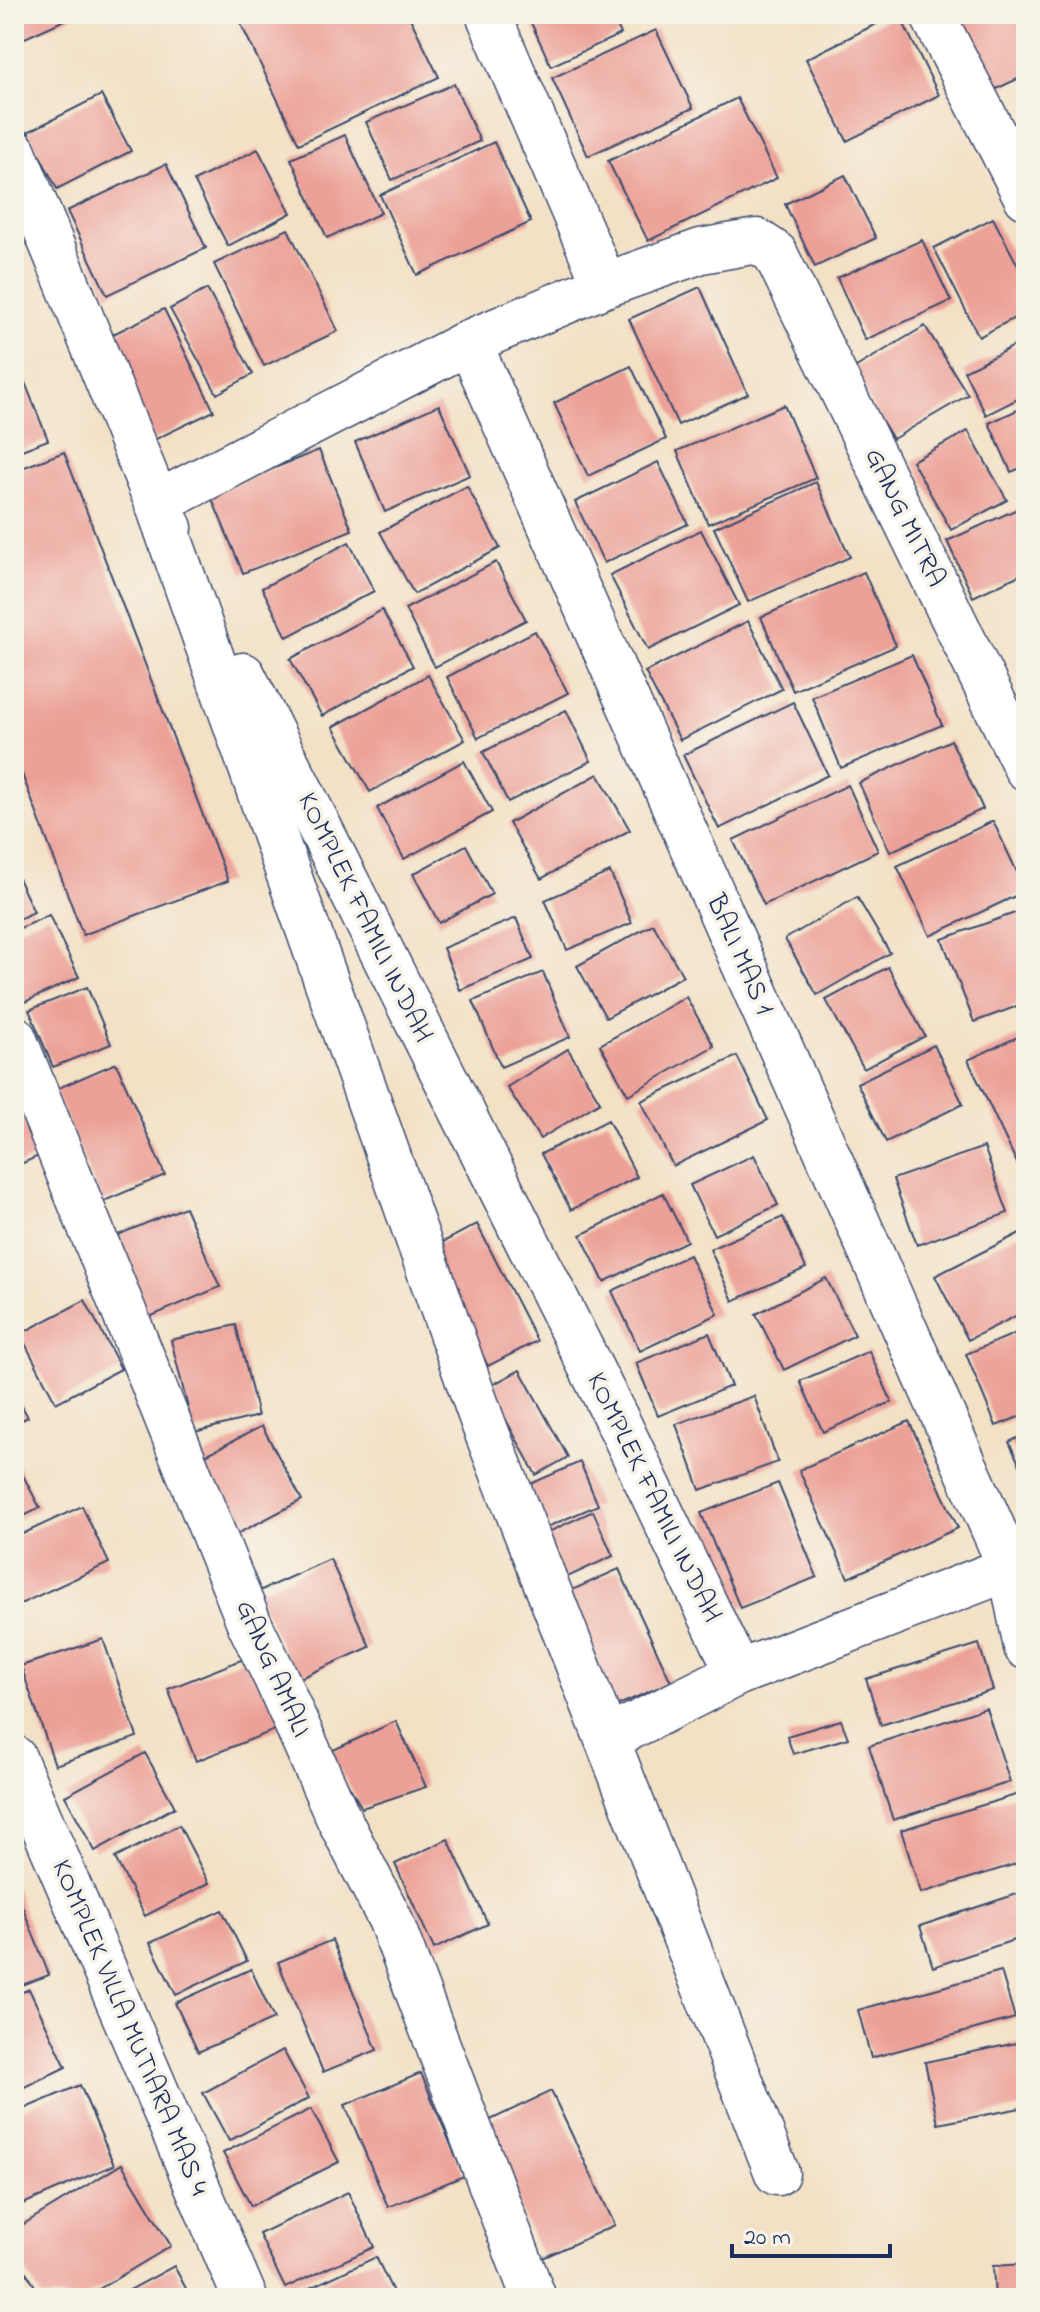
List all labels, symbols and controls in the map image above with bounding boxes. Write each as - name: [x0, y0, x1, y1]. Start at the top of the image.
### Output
- street label: GANG MITRA: [853, 441, 955, 595]
- street label: KOMPLEK FAMILI INDAH: [286, 786, 442, 1050]
- street label: BALI MAS 1: [694, 887, 784, 1022]
- street label: KOMPLEK FAMILI INDAH: [575, 1366, 731, 1630]
- street label: GANG AMALI: [223, 1594, 321, 1744]
- street label: KOMPLEK VILLA MUTIARA MAS 4: [40, 1854, 219, 2203]
- scale bar: [732, 2208, 890, 2258]
- text: 20 m: [744, 2221, 791, 2256]

